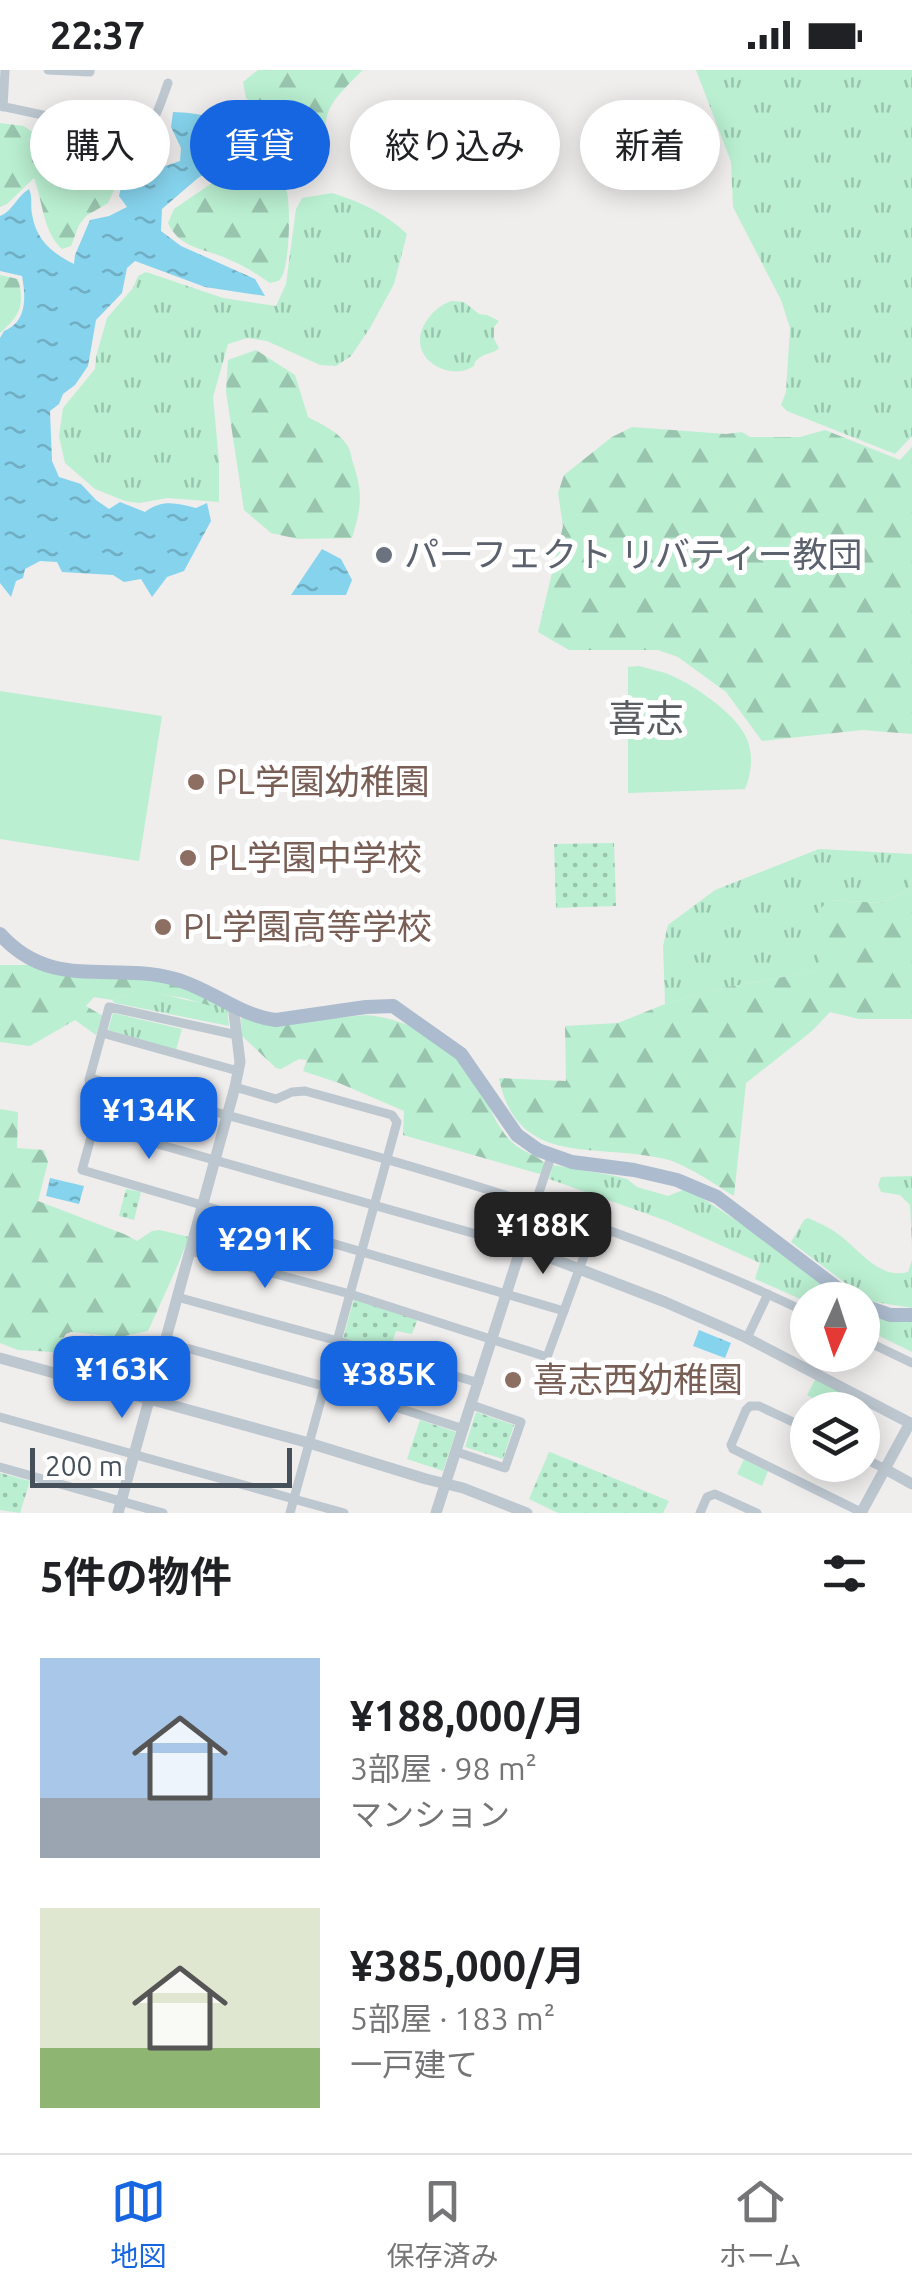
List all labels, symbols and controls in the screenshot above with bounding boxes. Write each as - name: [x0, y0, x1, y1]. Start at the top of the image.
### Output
- text: 22:37: [50, 14, 145, 56]
- chip: 購入: [30, 100, 170, 190]
- chip: 賃貸: [190, 100, 330, 190]
- chip: 絞り込み: [350, 100, 560, 190]
- chip: 新着: [580, 100, 720, 190]
- place label: パーフェクト リバティー教団: [404, 534, 863, 574]
- marker: パーフェクト リバティー教団: [373, 544, 395, 566]
- district label: 喜志: [608, 697, 684, 739]
- place label: PL学園幼稚園: [216, 761, 430, 801]
- marker: PL学園幼稚園: [185, 771, 207, 793]
- place label: PL学園中学校: [208, 837, 422, 877]
- marker: PL学園中学校: [177, 847, 199, 869]
- place label: PL学園高等学校: [183, 906, 432, 946]
- marker: PL学園高等学校: [152, 916, 174, 938]
- pin: ¥134K: [79, 1077, 219, 1162]
- text: ¥134K: [102, 1091, 196, 1127]
- pin: ¥188K: [473, 1192, 613, 1277]
- pin: ¥291K: [195, 1206, 335, 1291]
- text: ¥188K: [496, 1206, 590, 1242]
- text: ¥291K: [218, 1220, 312, 1256]
- north arrow: [790, 1282, 880, 1372]
- map controls: [790, 1282, 880, 1482]
- pin: ¥163K: [52, 1336, 192, 1421]
- pin: ¥385K: [319, 1341, 459, 1426]
- text: ¥163K: [75, 1350, 169, 1386]
- text: ¥385K: [342, 1355, 436, 1391]
- place label: 喜志西幼稚園: [533, 1359, 743, 1399]
- marker: 喜志西幼稚園: [502, 1369, 524, 1391]
- button: layers: [790, 1392, 880, 1482]
- scale bar: [30, 1443, 292, 1488]
- text: 200 m: [45, 1450, 123, 1481]
- icon: filters: [817, 1546, 872, 1601]
- text: 5件の物件: [40, 1553, 232, 1600]
- text: ¥188,000/月: [350, 1692, 586, 1739]
- icon: home: [120, 1698, 240, 1818]
- text: 3部屋 · 98 m²: [350, 1750, 537, 1786]
- text: マンション: [350, 1796, 510, 1832]
- text: ¥385,000/月: [350, 1942, 586, 1989]
- icon: home: [120, 1948, 240, 2068]
- text: 5部屋 · 183 m²: [350, 2000, 555, 2036]
- text: 一戸建て: [350, 2046, 478, 2082]
- tab: 地図: [110, 2174, 166, 2274]
- tab: 保存済み: [386, 2174, 498, 2274]
- tab: ホーム: [719, 2174, 802, 2274]

